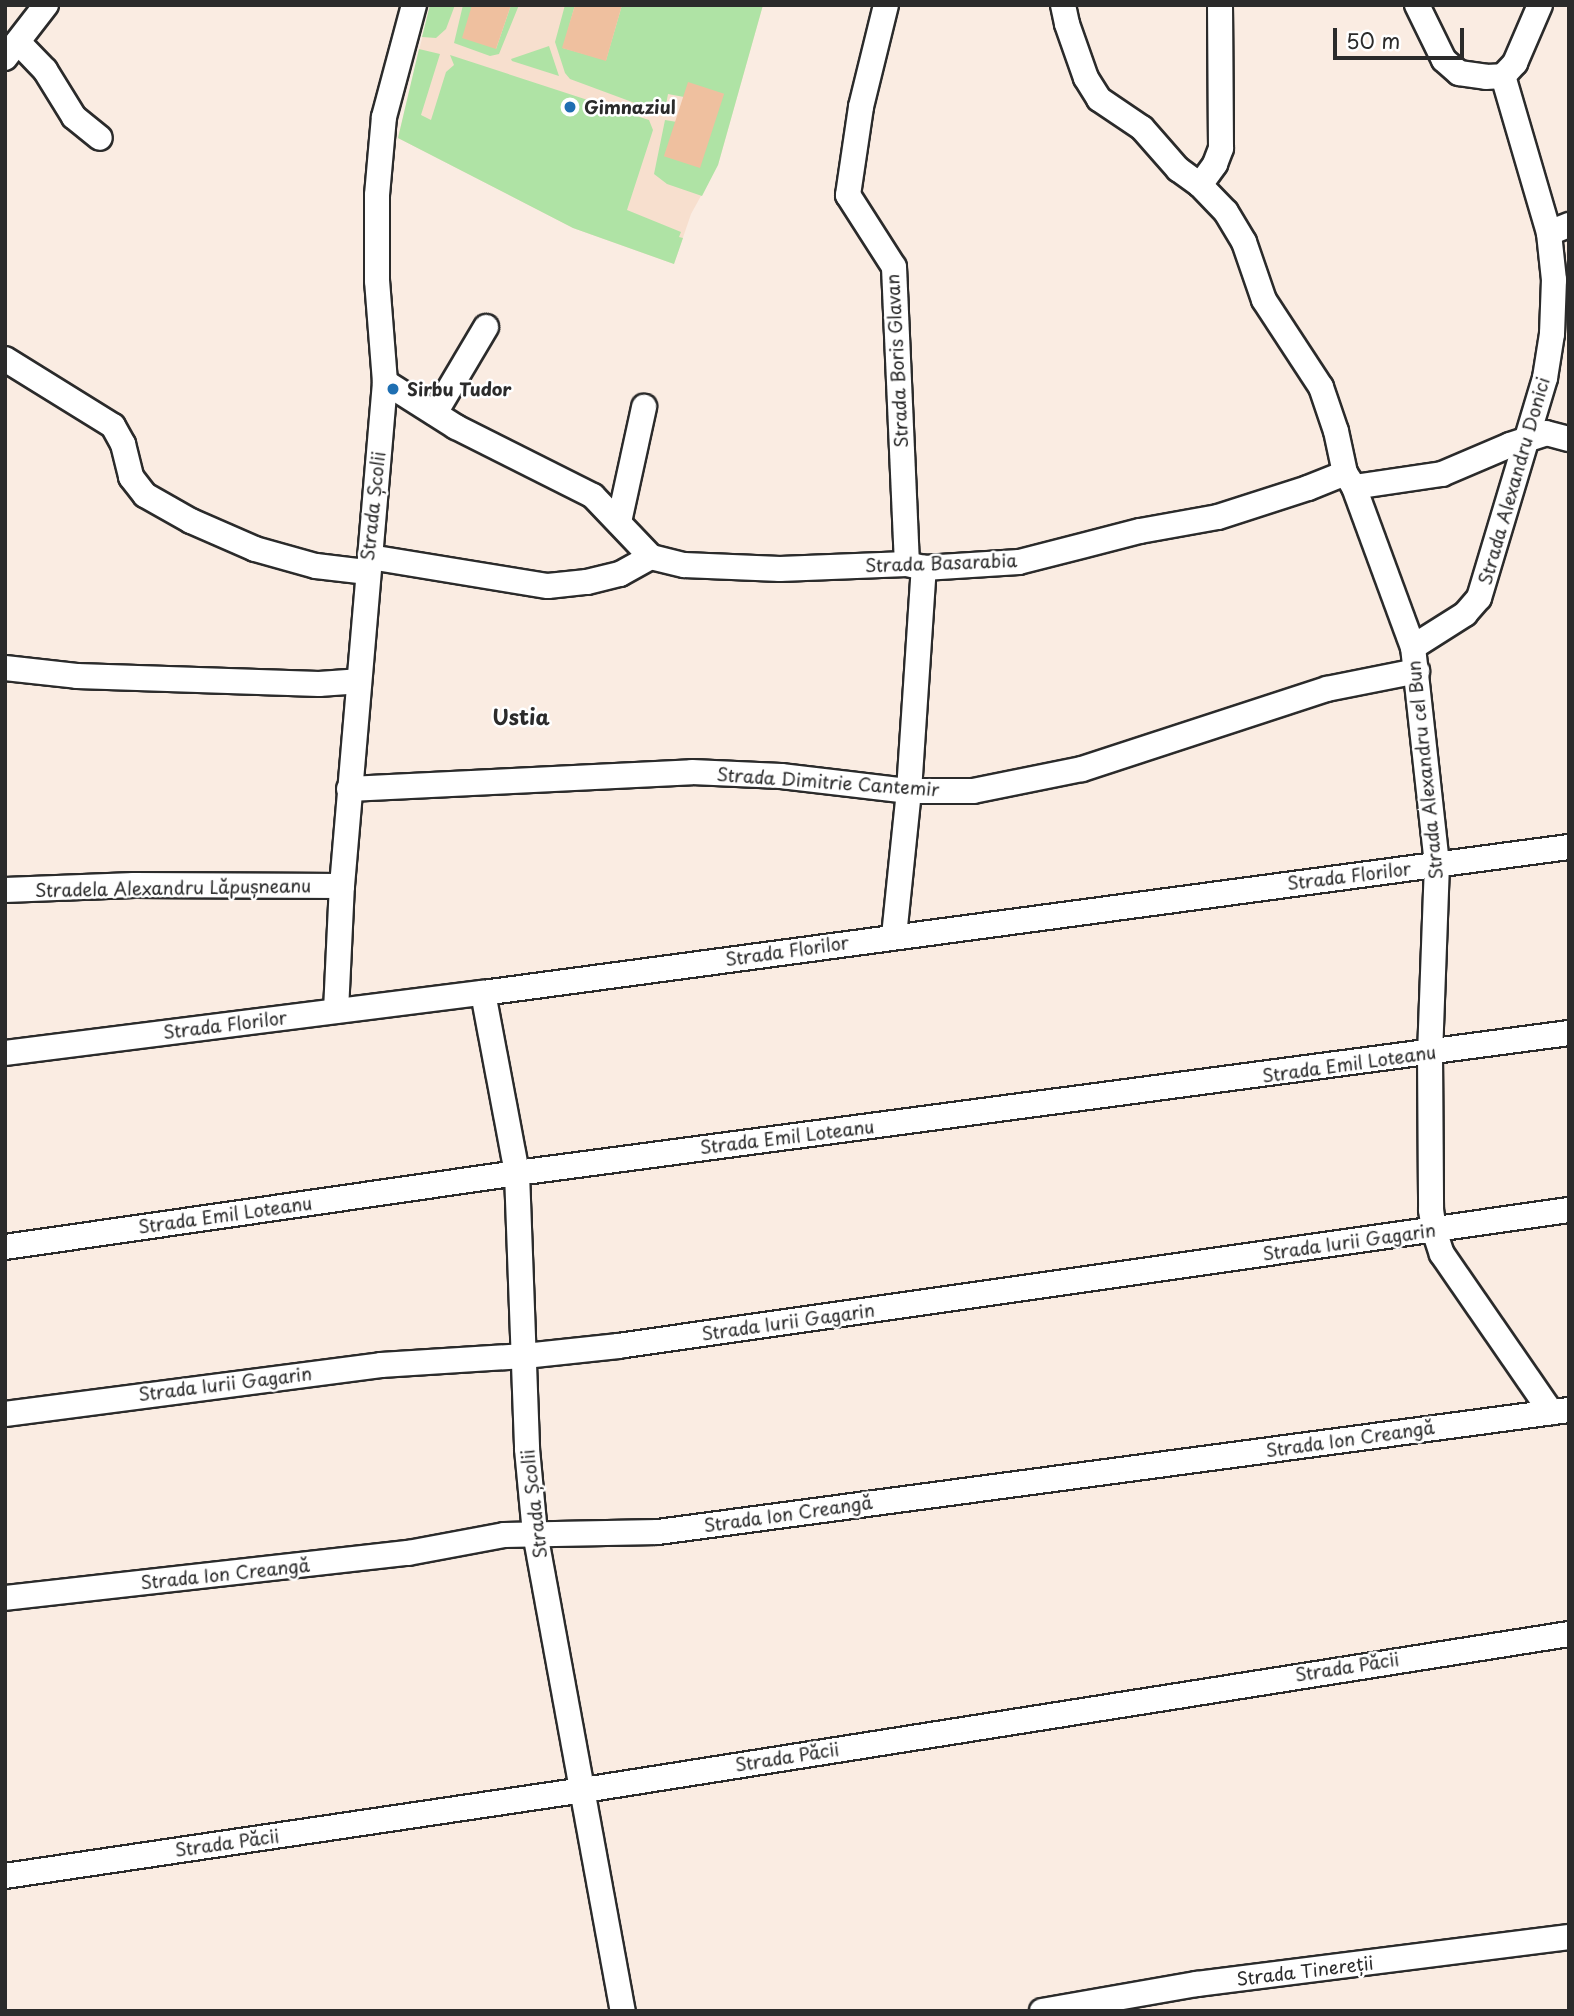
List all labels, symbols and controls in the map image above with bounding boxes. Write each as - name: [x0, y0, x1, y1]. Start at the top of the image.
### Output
- scale bar: [1336, 14, 1467, 58]
- text: 50 m: [1346, 24, 1400, 56]
- place label: Gimnaziul: [584, 96, 676, 118]
- marker: Gimnaziul: [562, 99, 578, 115]
- street label: Strada Boris Glavan: [882, 273, 912, 449]
- street label: Strada Alexandru Donici: [1474, 375, 1554, 587]
- place label: Sirbu Tudor: [407, 378, 512, 400]
- marker: Sirbu Tudor: [385, 381, 401, 397]
- street label: Strada Școlii: [356, 450, 390, 562]
- street label: Strada Basarabia: [865, 550, 1017, 576]
- street label: Strada Alexandru cel Bun: [1403, 659, 1447, 881]
- district label: Ustia: [492, 703, 550, 729]
- street label: Strada Dimitrie Cantemir: [716, 763, 940, 801]
- street label: Strada Florilor: [1285, 858, 1413, 894]
- street label: Stradela Alexandru Lăpușneanu: [36, 875, 310, 901]
- street label: Strada Florilor: [723, 932, 851, 970]
- street label: Strada Florilor: [161, 1007, 289, 1043]
- street label: Strada Emil Loteanu: [1260, 1041, 1438, 1087]
- street label: Strada Emil Loteanu: [698, 1115, 876, 1159]
- street label: Strada Emil Loteanu: [136, 1192, 314, 1238]
- street label: Strada Iurii Gagarin: [1260, 1219, 1438, 1265]
- street label: Strada Iurii Gagarin: [699, 1299, 877, 1345]
- street label: Strada Iurii Gagarin: [136, 1363, 314, 1405]
- street label: Strada Ion Creangă: [1263, 1416, 1437, 1462]
- street label: Strada Școlii: [517, 1448, 551, 1560]
- street label: Strada Ion Creangă: [701, 1491, 875, 1537]
- street label: Strada Ion Creangă: [138, 1554, 312, 1594]
- street label: Strada Păcii: [1293, 1648, 1401, 1686]
- street label: Strada Păcii: [733, 1738, 841, 1776]
- street label: Strada Păcii: [173, 1825, 281, 1861]
- street label: Strada Tinereții: [1235, 1952, 1375, 1990]

